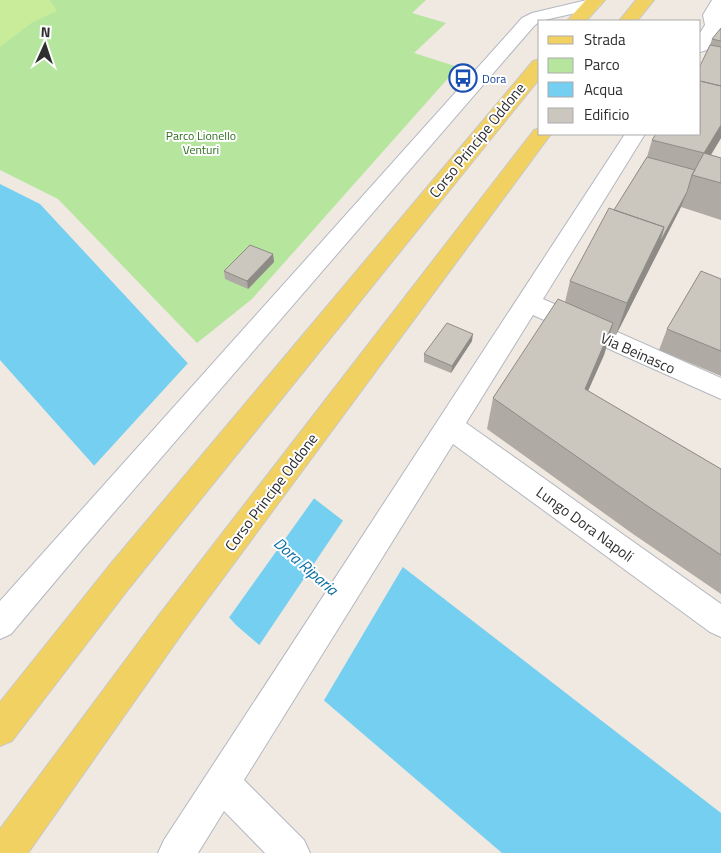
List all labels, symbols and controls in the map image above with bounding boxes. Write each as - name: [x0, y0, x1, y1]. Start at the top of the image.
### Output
- north arrow: [20, 20, 70, 70]
- legend: [538, 20, 701, 135]
- text: N: [40, 21, 51, 42]
- text: Strada: [584, 28, 626, 51]
- text: Parco: [584, 53, 620, 76]
- bus stop icon: Dora: [448, 63, 478, 93]
- place label: Dora: [482, 69, 506, 88]
- street label: Corso Principe Oddone: [423, 77, 531, 203]
- text: Acqua: [584, 78, 623, 101]
- text: Edificio: [584, 103, 629, 126]
- park label: Parco Lionello Venturi: [166, 126, 236, 159]
- street label: Via Beinasco: [597, 326, 679, 380]
- street label: Corso Principe Oddone: [219, 428, 323, 556]
- street label: Lungo Dora Napoli: [531, 481, 639, 567]
- water label: Dora Riparia: [268, 531, 344, 602]

